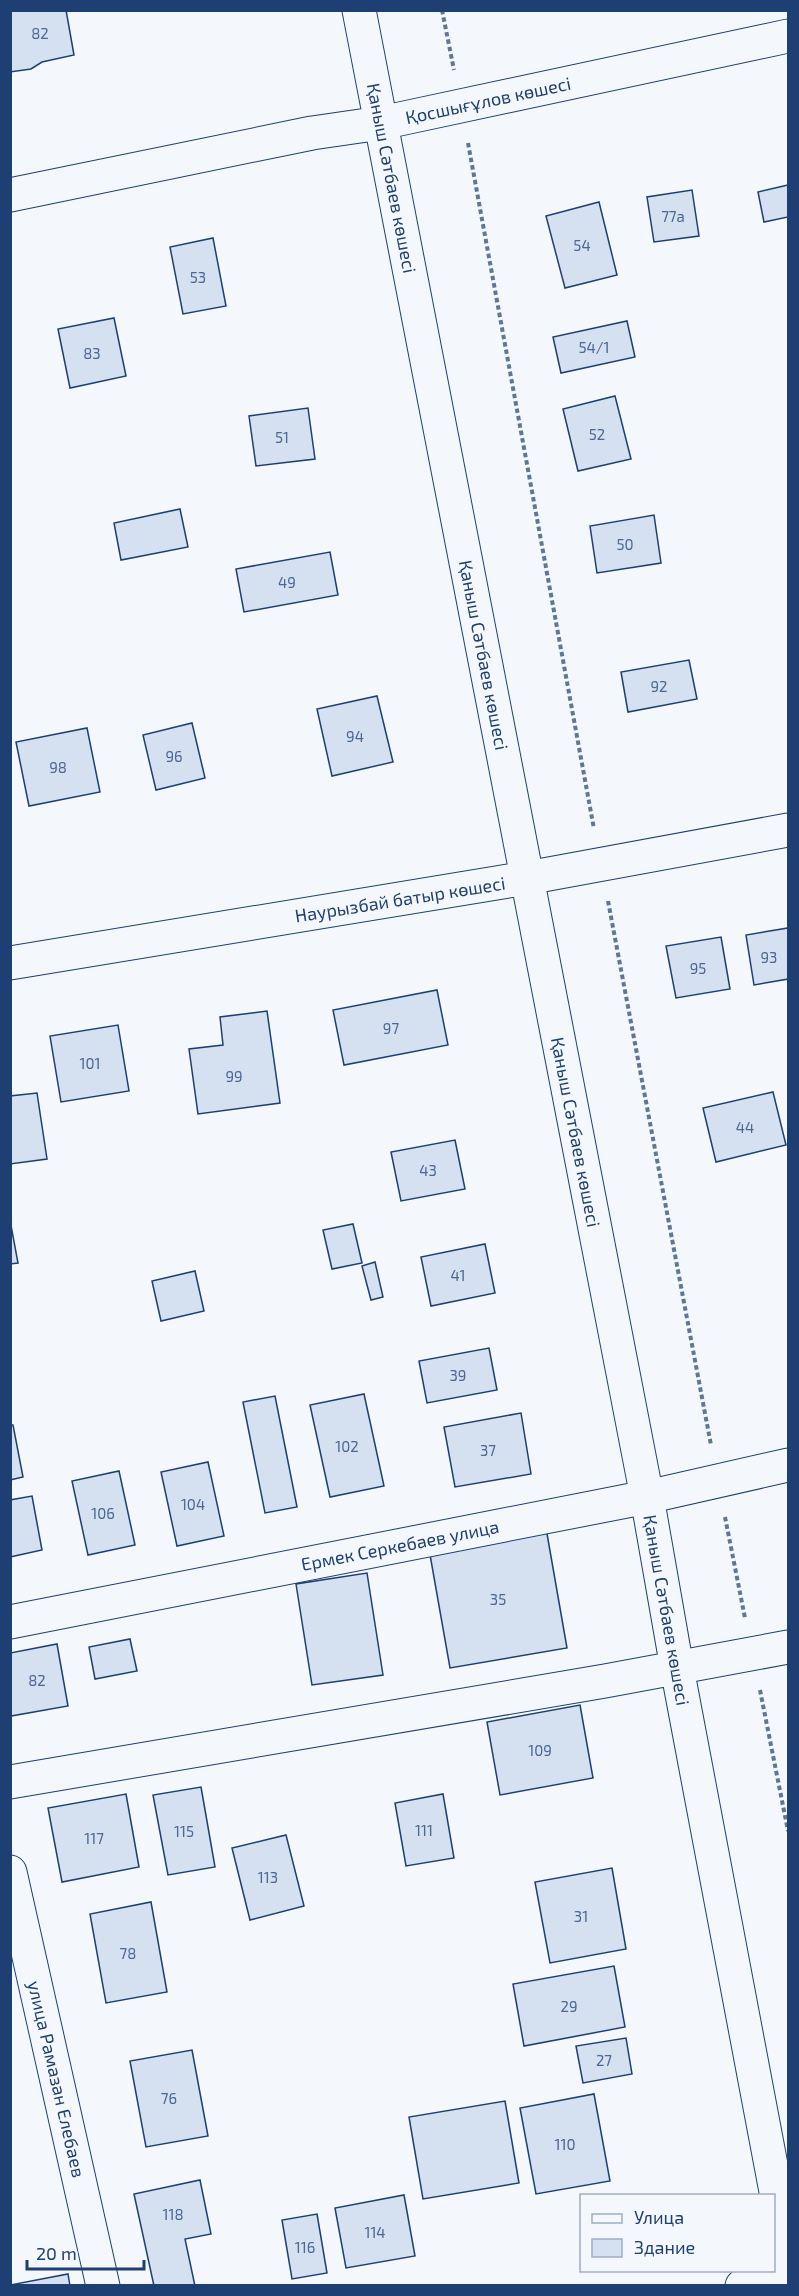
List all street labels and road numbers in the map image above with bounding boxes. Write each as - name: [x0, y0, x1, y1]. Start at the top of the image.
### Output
- street label: Қосшығұлов көшесі: [403, 72, 573, 128]
- street label: Қаныш Сәтбаев көшесі: [363, 81, 421, 275]
- street label: Қаныш Сәтбаев көшесі: [455, 558, 513, 752]
- street label: Наурызбай батыр көшесі: [293, 871, 507, 927]
- street label: Қаныш Сәтбаев көшесі: [547, 1035, 605, 1229]
- street label: Қаныш Сәтбаев көшесі: [639, 1513, 695, 1707]
- street label: Ермек Серкебаев улица: [299, 1515, 501, 1575]
- street label: улица Рамазан Елебаев: [24, 1978, 90, 2180]

